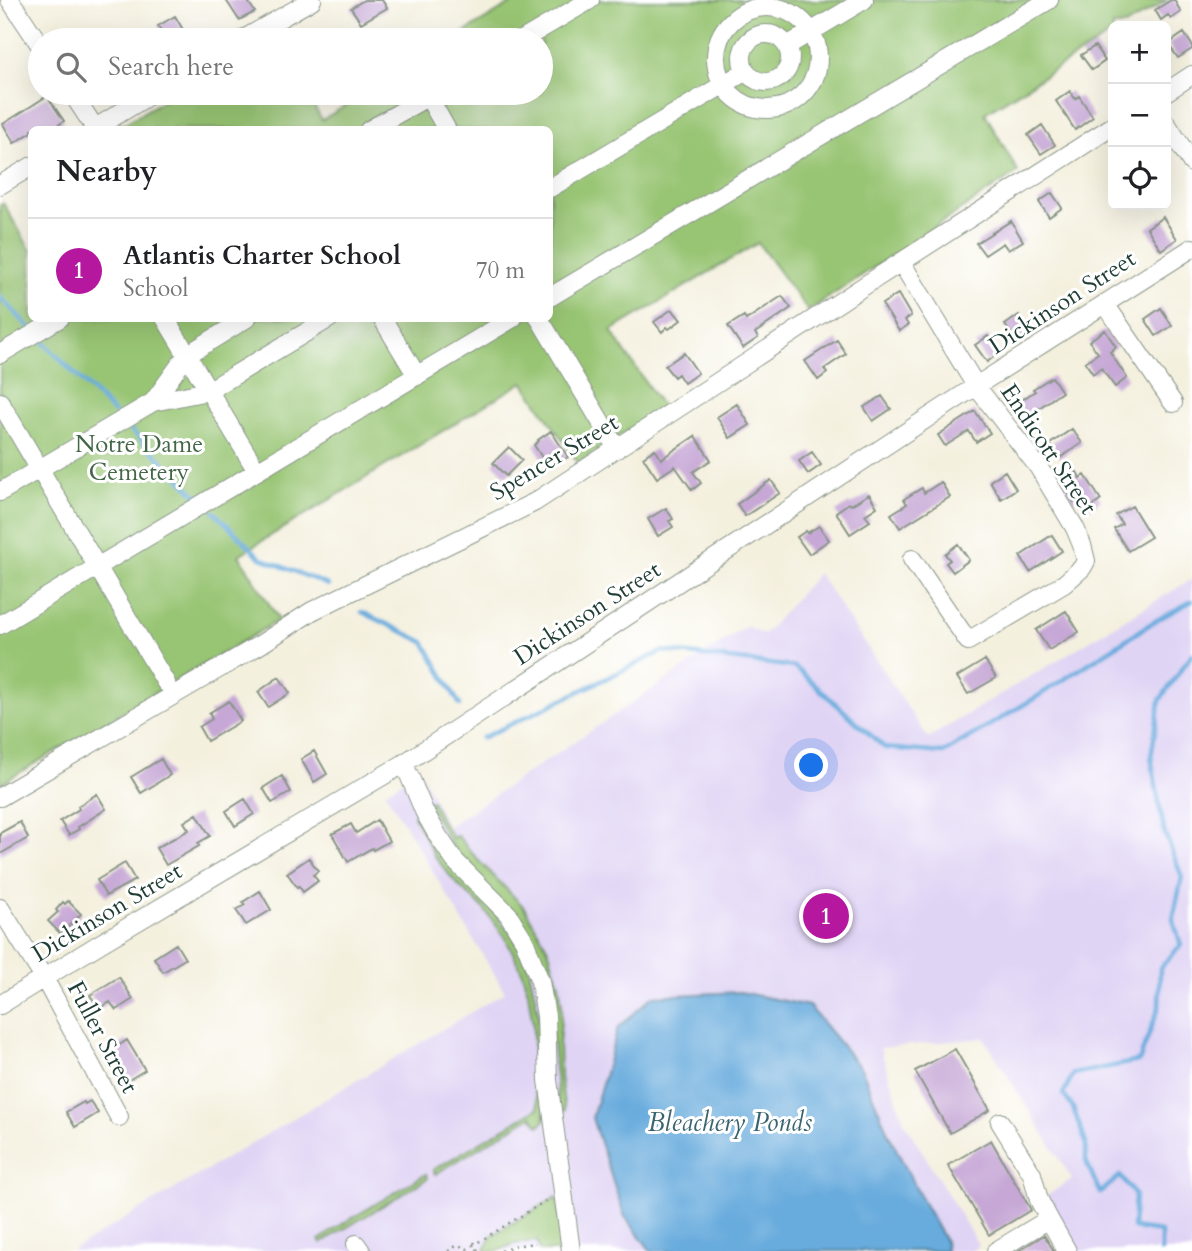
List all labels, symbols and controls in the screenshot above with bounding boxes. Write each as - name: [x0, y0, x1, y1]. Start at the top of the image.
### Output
- map controls: [1108, 21, 1171, 210]
- button: +: [1108, 21, 1171, 84]
- search box: [28, 28, 553, 105]
- icon: search: [52, 48, 90, 86]
- text: Search here: [108, 49, 234, 84]
- button: −: [1108, 84, 1171, 147]
- button: locate: [1108, 147, 1171, 210]
- text: Nearby: [56, 151, 157, 192]
- text: Atlantis Charter School: [123, 238, 401, 273]
- street label: Dickinson Street: [982, 242, 1143, 362]
- text: 1: [73, 255, 85, 286]
- text: 70 m: [476, 255, 525, 286]
- text: School: [123, 273, 188, 304]
- street label: Endicott Street: [993, 377, 1105, 522]
- street label: Spencer Street: [484, 406, 625, 509]
- park label: Notre Dame Cemetery: [75, 428, 203, 489]
- street label: Dickinson Street: [507, 553, 668, 673]
- your location: [794, 748, 828, 782]
- street label: Dickinson Street: [26, 854, 189, 970]
- pin: 1: [803, 890, 849, 942]
- street label: Fuller Street: [59, 975, 146, 1100]
- water label: Bleachery Ponds: [648, 1105, 812, 1140]

